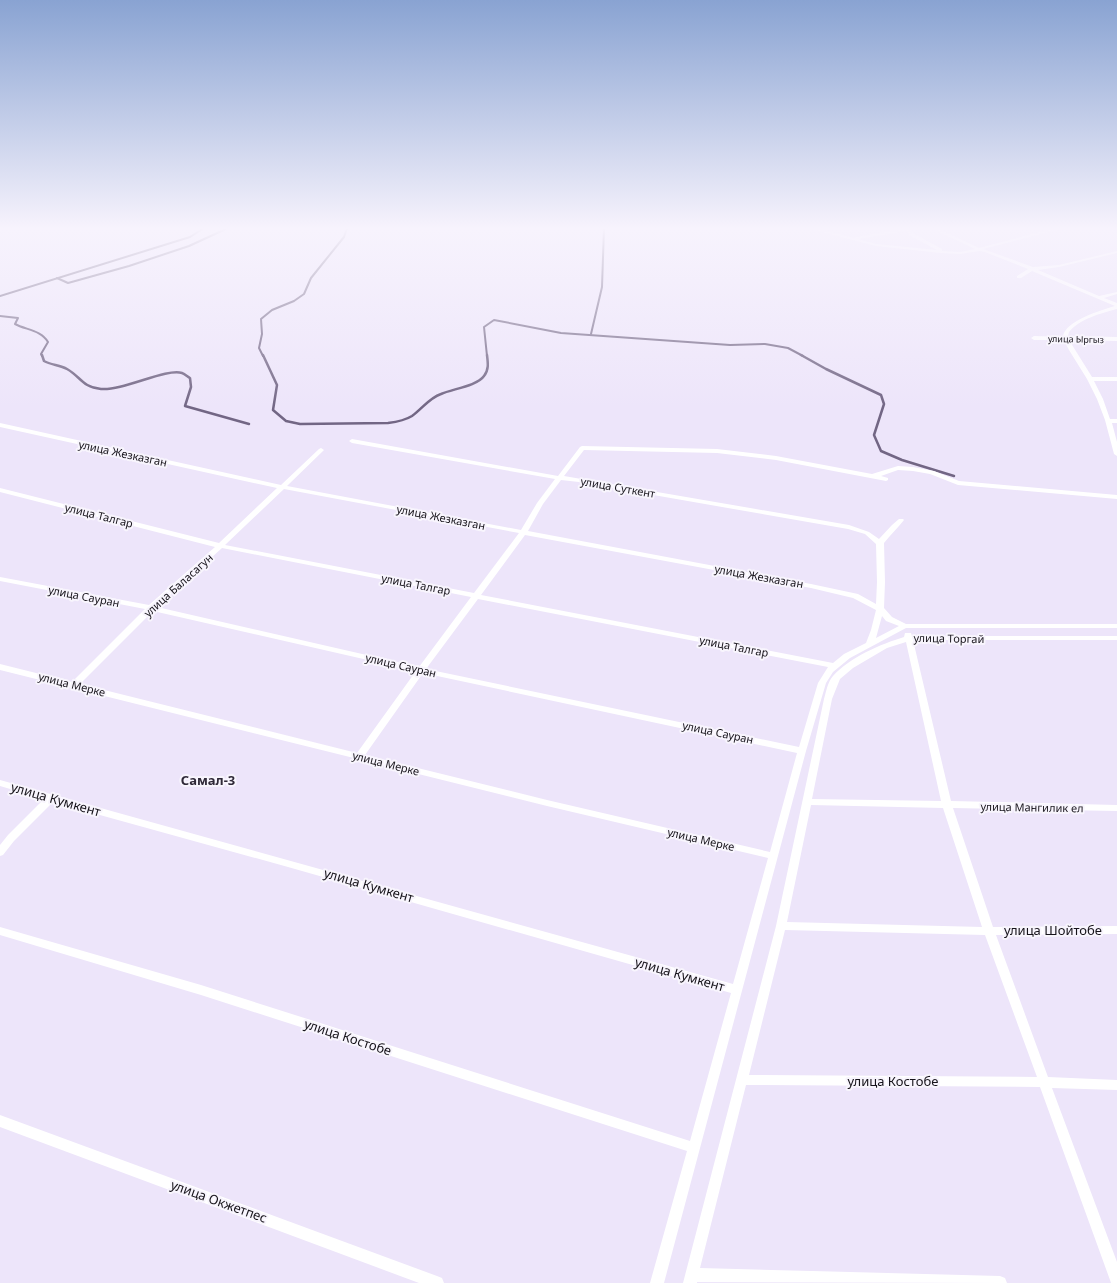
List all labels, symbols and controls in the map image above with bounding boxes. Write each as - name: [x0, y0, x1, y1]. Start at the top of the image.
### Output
- street label: улица Ыргыз: [1048, 332, 1104, 346]
- street label: улица Жезказган: [77, 436, 169, 470]
- street label: улица Суткент: [580, 473, 656, 501]
- street label: улица Талгар: [63, 499, 135, 531]
- street label: улица Жезказган: [395, 501, 487, 533]
- street label: улица Баласагун: [140, 550, 216, 620]
- street label: улица Жезказган: [713, 561, 805, 591]
- street label: улица Талгар: [380, 570, 452, 598]
- street label: улица Сауран: [47, 582, 121, 610]
- street label: улица Торгай: [914, 630, 984, 646]
- street label: улица Талгар: [698, 632, 770, 660]
- street label: улица Сауран: [364, 650, 438, 680]
- street label: улица Мерке: [37, 668, 107, 700]
- street label: улица Сауран: [681, 717, 755, 747]
- street label: улица Мерке: [351, 747, 421, 779]
- district label: Самал-3: [181, 771, 235, 789]
- street label: улица Кумкент: [9, 778, 103, 820]
- street label: улица Мангилик ел: [980, 799, 1084, 815]
- street label: улица Мерке: [666, 824, 736, 854]
- street label: улица Кумкент: [322, 864, 416, 906]
- street label: улица Шойтобе: [1004, 921, 1102, 939]
- street label: улица Кумкент: [633, 953, 727, 995]
- street label: улица Костобе: [302, 1014, 394, 1060]
- street label: улица Костобе: [848, 1072, 938, 1090]
- street label: улица Окжетпес: [168, 1175, 270, 1227]

